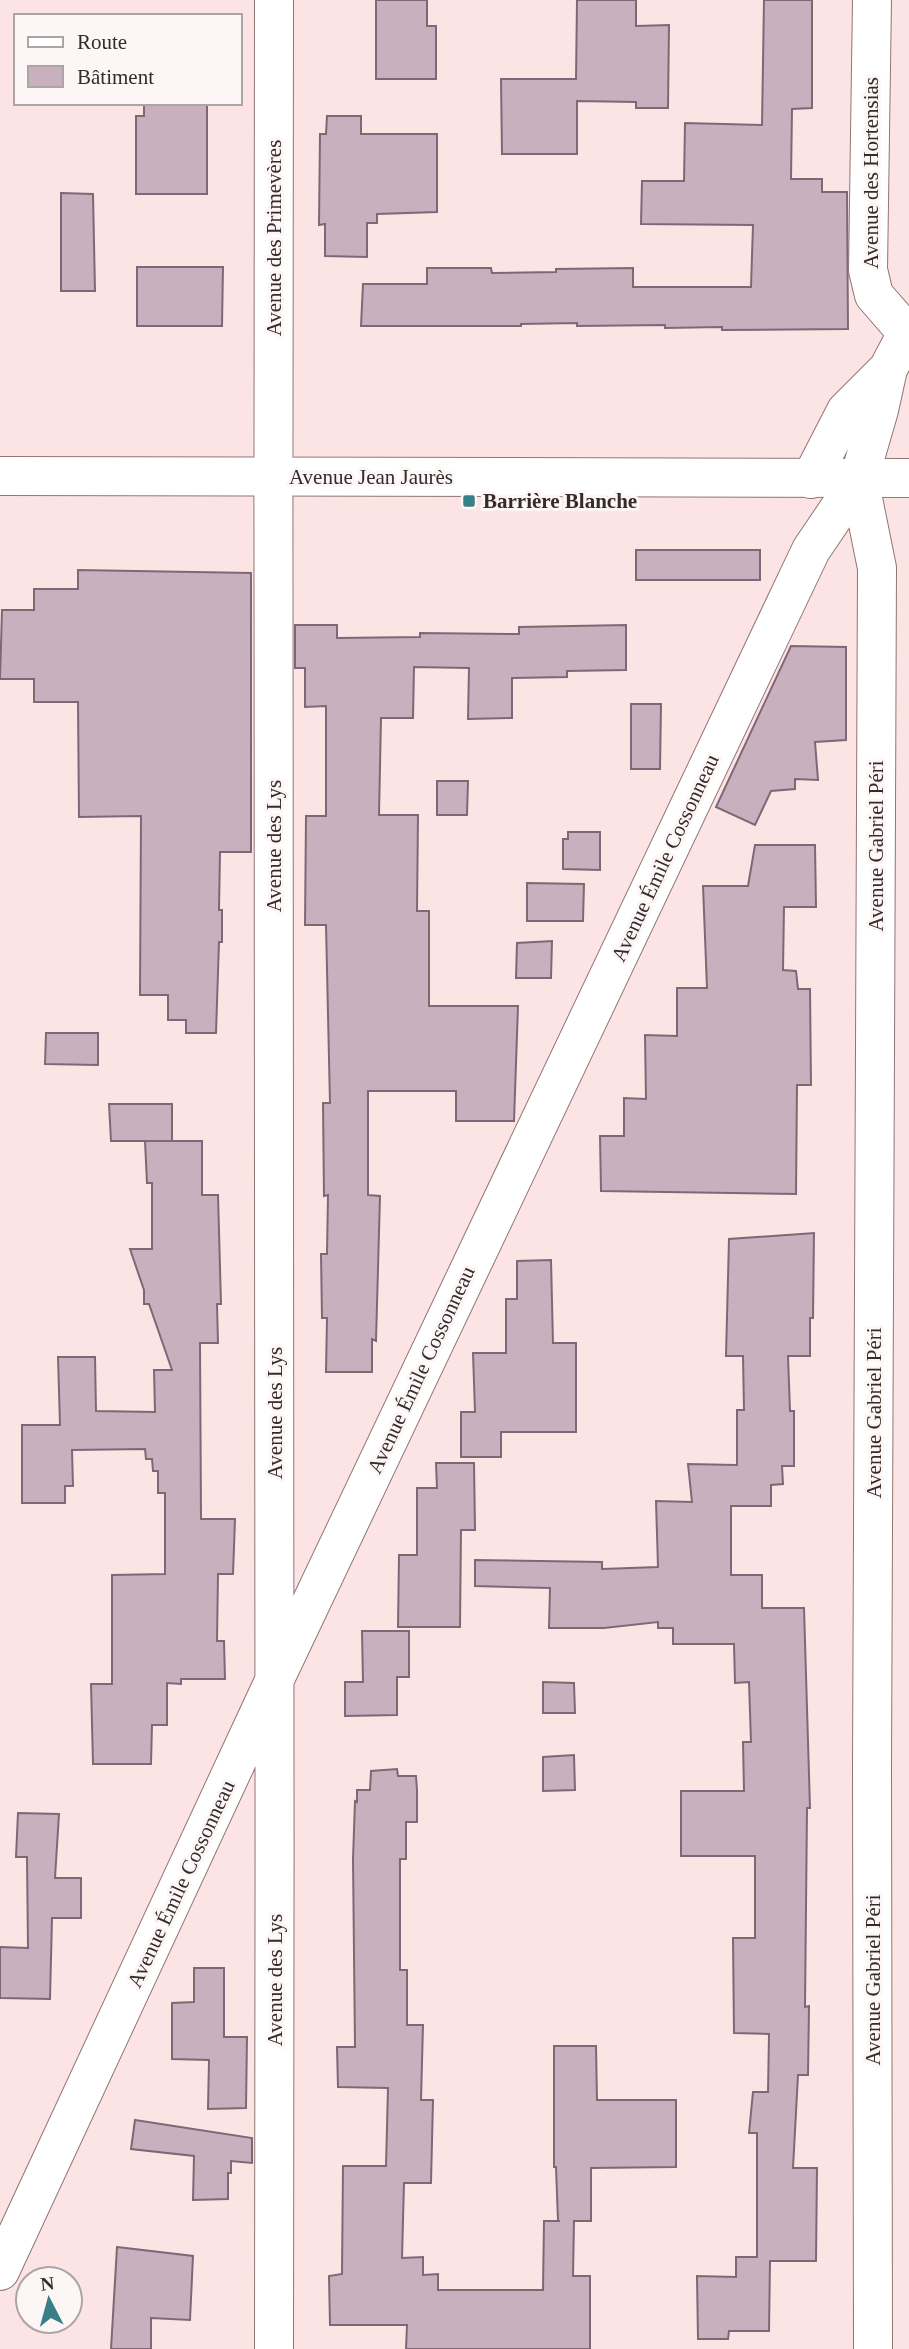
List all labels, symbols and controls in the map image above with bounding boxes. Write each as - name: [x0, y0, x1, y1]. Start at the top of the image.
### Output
- legend: [14, 14, 242, 105]
- text: Route: [77, 30, 127, 54]
- text: Bâtiment: [77, 65, 154, 89]
- street label: Avenue des Hortensias: [859, 77, 883, 269]
- street label: Avenue des Primevères: [262, 140, 286, 336]
- street label: Avenue Jean Jaurès: [289, 465, 453, 489]
- place label: Barrière Blanche: [483, 489, 637, 513]
- marker: Barrière Blanche: [461, 493, 477, 509]
- street label: Avenue Émile Cossonneau: [606, 750, 724, 965]
- street label: Avenue Gabriel Péri: [864, 760, 888, 932]
- street label: Avenue des Lys: [262, 780, 286, 912]
- street label: Avenue Émile Cossonneau: [362, 1262, 480, 1477]
- street label: Avenue Gabriel Péri: [862, 1327, 886, 1499]
- street label: Avenue des Lys: [263, 1347, 287, 1479]
- street label: Avenue Émile Cossonneau: [122, 1776, 240, 1991]
- street label: Avenue Gabriel Péri: [861, 1894, 885, 2066]
- street label: Avenue des Lys: [263, 1914, 287, 2046]
- north arrow: [14, 2265, 84, 2335]
- text: N: [39, 2272, 55, 2295]

